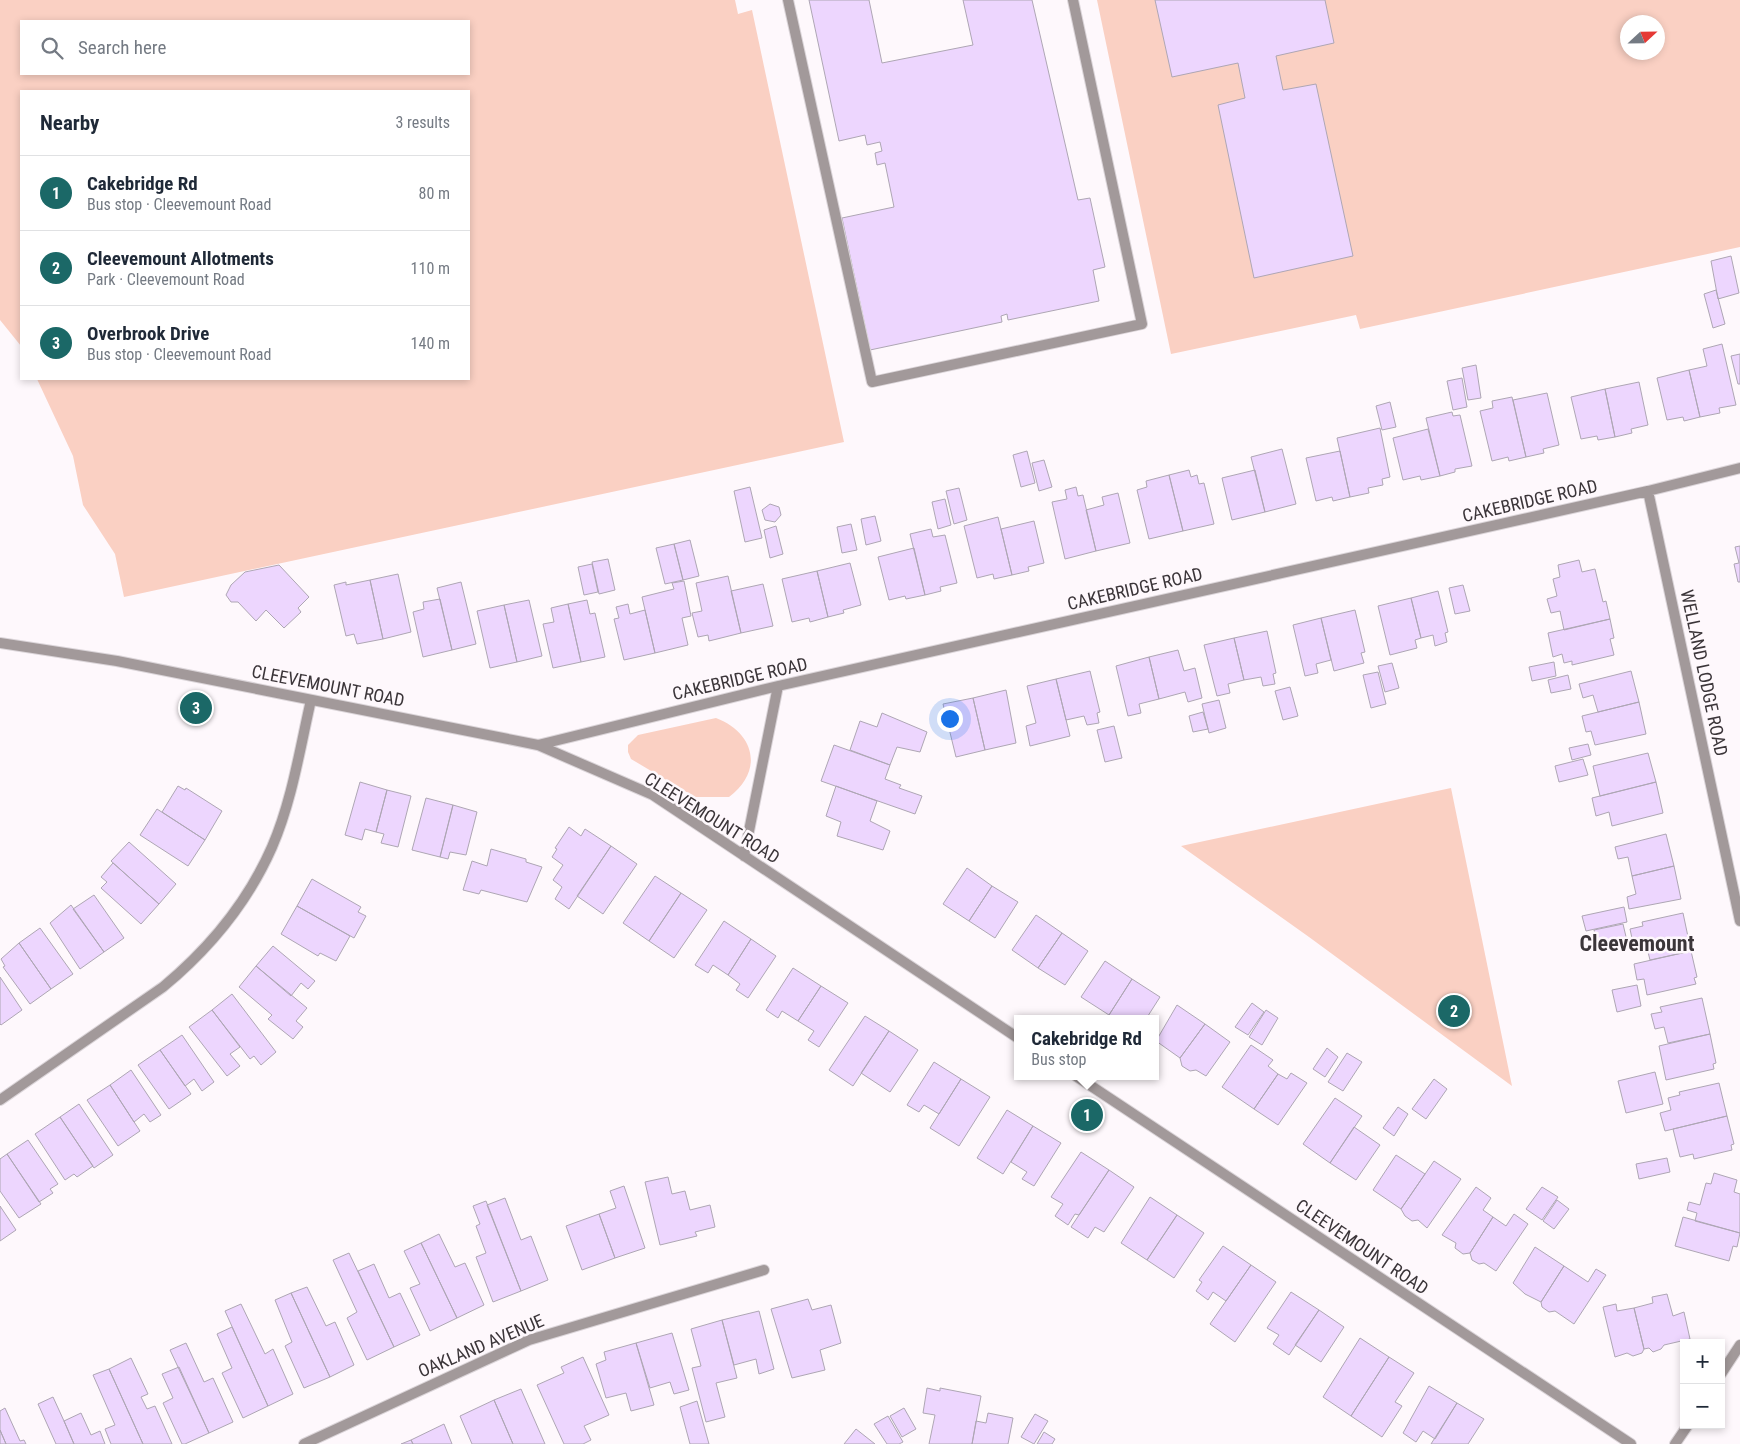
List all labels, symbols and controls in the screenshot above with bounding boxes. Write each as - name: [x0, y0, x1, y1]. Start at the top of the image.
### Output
- north arrow: [1620, 15, 1665, 60]
- search box: [20, 20, 470, 75]
- icon: search: [38, 34, 66, 62]
- text: Search here: [78, 36, 166, 59]
- text: Nearby: [40, 111, 99, 135]
- text: 3 results: [395, 113, 450, 132]
- text: Cakebridge Rd: [87, 172, 198, 195]
- text: 1: [52, 184, 60, 203]
- text: 80 m: [418, 184, 450, 203]
- text: Bus stop · Cleevemount Road: [87, 195, 271, 214]
- text: Cleevemount Allotments: [87, 247, 274, 270]
- text: 2: [52, 259, 60, 278]
- text: 110 m: [411, 259, 450, 278]
- text: Park · Cleevemount Road: [87, 270, 245, 289]
- text: Overbrook Drive: [87, 322, 209, 345]
- text: 3: [52, 334, 60, 353]
- text: 140 m: [411, 334, 450, 353]
- text: Bus stop · Cleevemount Road: [87, 345, 271, 364]
- street label: CAKEBRIDGE ROAD: [1460, 475, 1600, 526]
- street label: CAKEBRIDGE ROAD: [1065, 563, 1205, 614]
- street label: WELLAND LODGE ROAD: [1677, 588, 1732, 758]
- street label: CAKEBRIDGE ROAD: [670, 653, 810, 704]
- street label: CLEEVEMOUNT ROAD: [250, 660, 406, 711]
- pin: 3: [180, 689, 212, 727]
- your location: [937, 706, 963, 732]
- street label: CLEEVEMOUNT ROAD: [641, 768, 784, 868]
- district label: Cleevemount: [1580, 931, 1695, 956]
- pin: 2: [1438, 992, 1470, 1030]
- popup: [1014, 1015, 1159, 1080]
- text: Cakebridge Rd: [1031, 1027, 1142, 1050]
- text: Bus stop: [1031, 1050, 1086, 1069]
- pin: 1: [1071, 1096, 1103, 1134]
- street label: CLEEVEMOUNT ROAD: [1292, 1195, 1432, 1299]
- street label: OAKLAND AVENUE: [415, 1310, 547, 1381]
- map controls: [1680, 1339, 1725, 1429]
- button: +: [1680, 1339, 1725, 1384]
- button: −: [1680, 1384, 1725, 1429]

